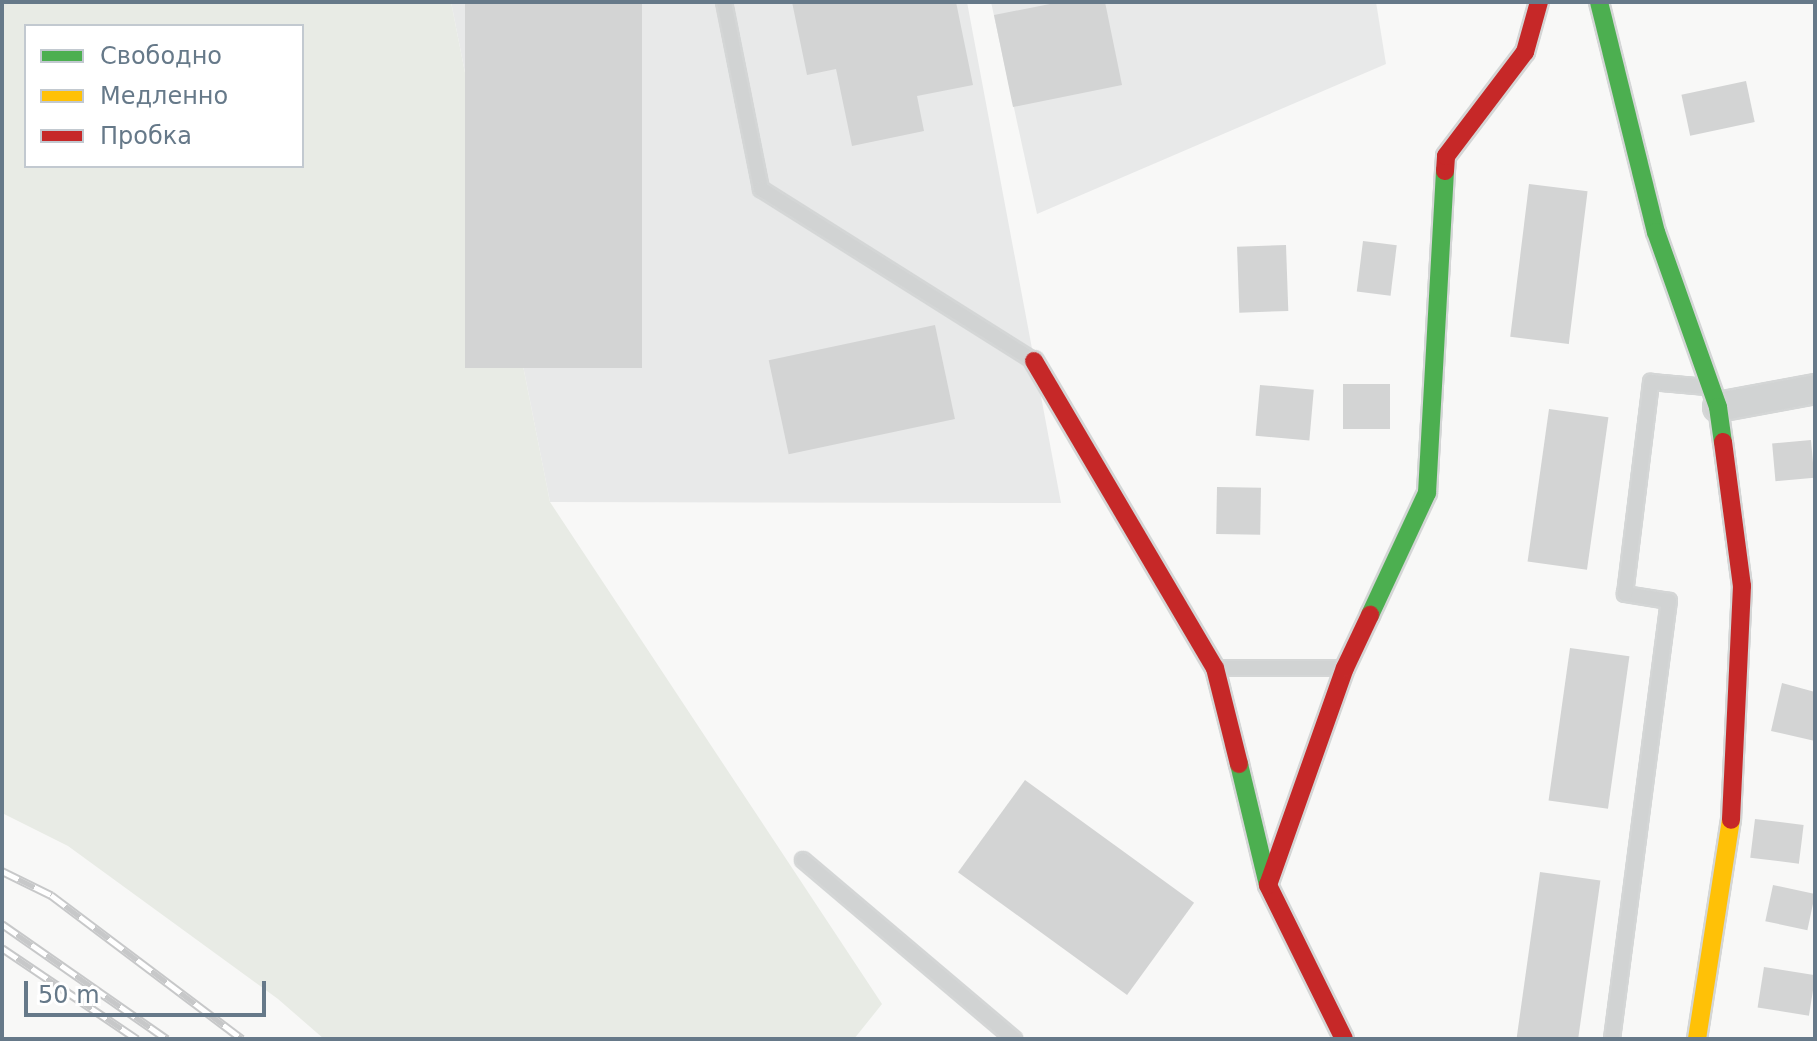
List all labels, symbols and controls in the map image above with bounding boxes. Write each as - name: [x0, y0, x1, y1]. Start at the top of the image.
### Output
- legend: [24, 24, 304, 168]
- text: Свободно: [100, 42, 222, 70]
- text: Медленно: [100, 82, 228, 110]
- text: Пробка: [100, 122, 192, 150]
- scale bar: [28, 965, 270, 1015]
- text: 50 m: [38, 981, 100, 1009]

